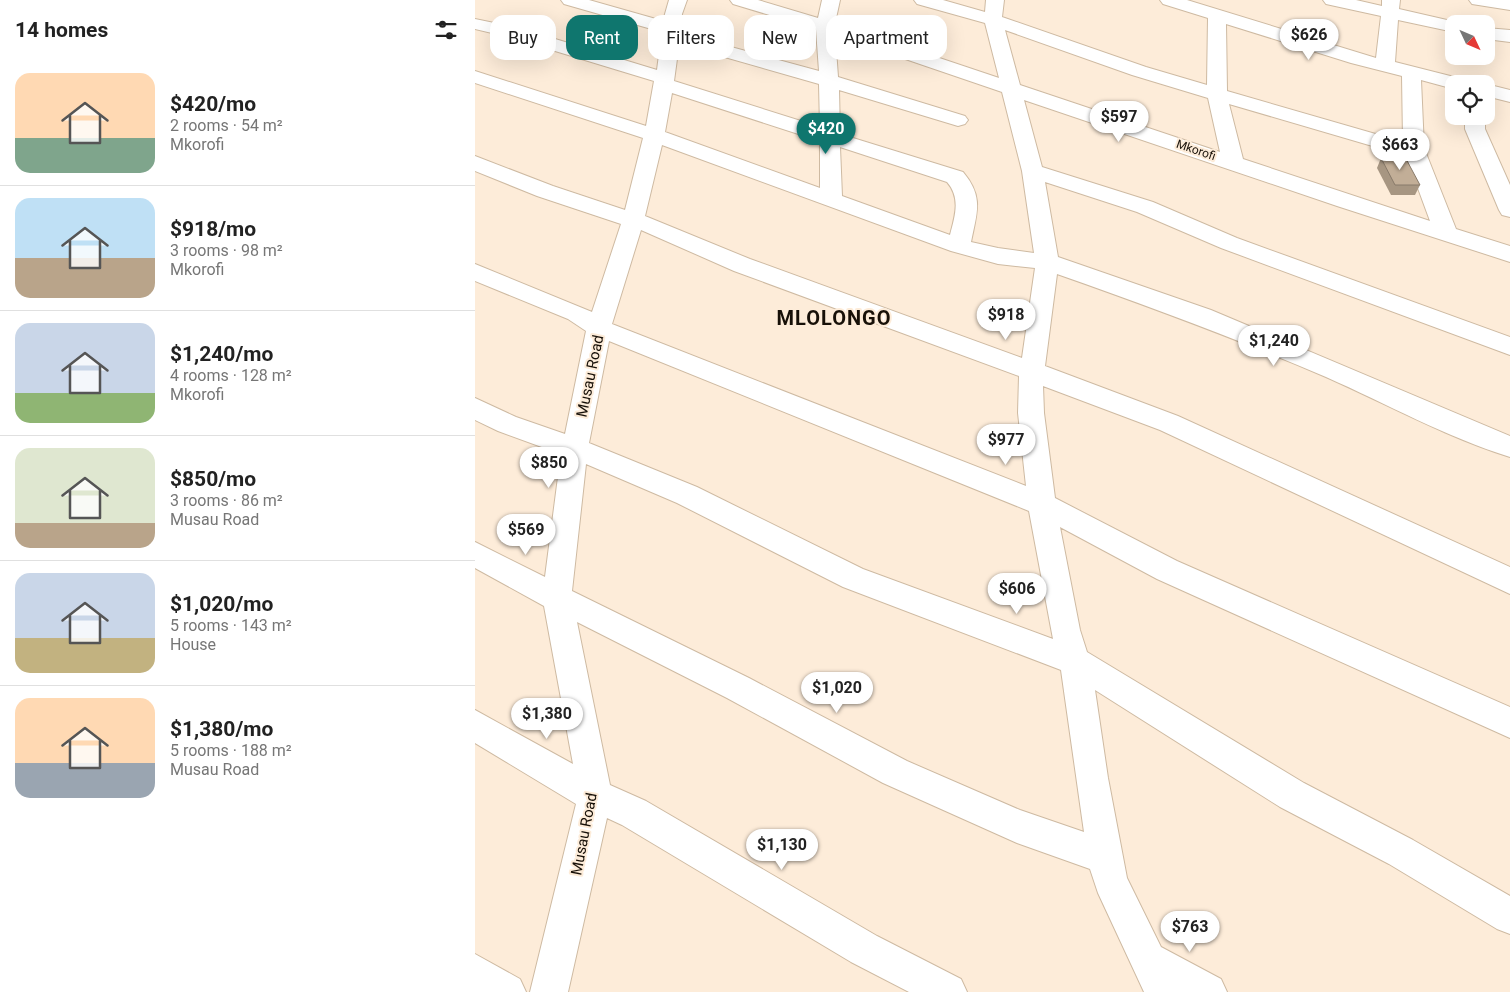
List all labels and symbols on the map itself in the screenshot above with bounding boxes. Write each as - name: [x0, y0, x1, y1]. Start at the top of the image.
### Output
- north arrow: [1445, 15, 1495, 65]
- pin: $626: [1279, 18, 1339, 61]
- pin: $597: [1089, 100, 1149, 143]
- pin: $420: [796, 112, 856, 155]
- pin: $663: [1370, 128, 1430, 171]
- street label: Mkorofi: [1174, 137, 1218, 163]
- pin: $918: [976, 298, 1036, 341]
- district label: MLOLONGO: [776, 306, 892, 330]
- pin: $1,240: [1233, 324, 1315, 367]
- street label: Musau Road: [572, 333, 608, 419]
- pin: $977: [976, 424, 1036, 466]
- pin: $850: [519, 446, 579, 489]
- pin: $569: [496, 514, 556, 556]
- pin: $606: [987, 572, 1047, 615]
- pin: $1,020: [796, 672, 878, 714]
- pin: $1,380: [506, 698, 588, 740]
- street label: Musau Road: [567, 791, 601, 877]
- pin: $1,130: [741, 828, 823, 871]
- pin: $763: [1160, 910, 1220, 953]

